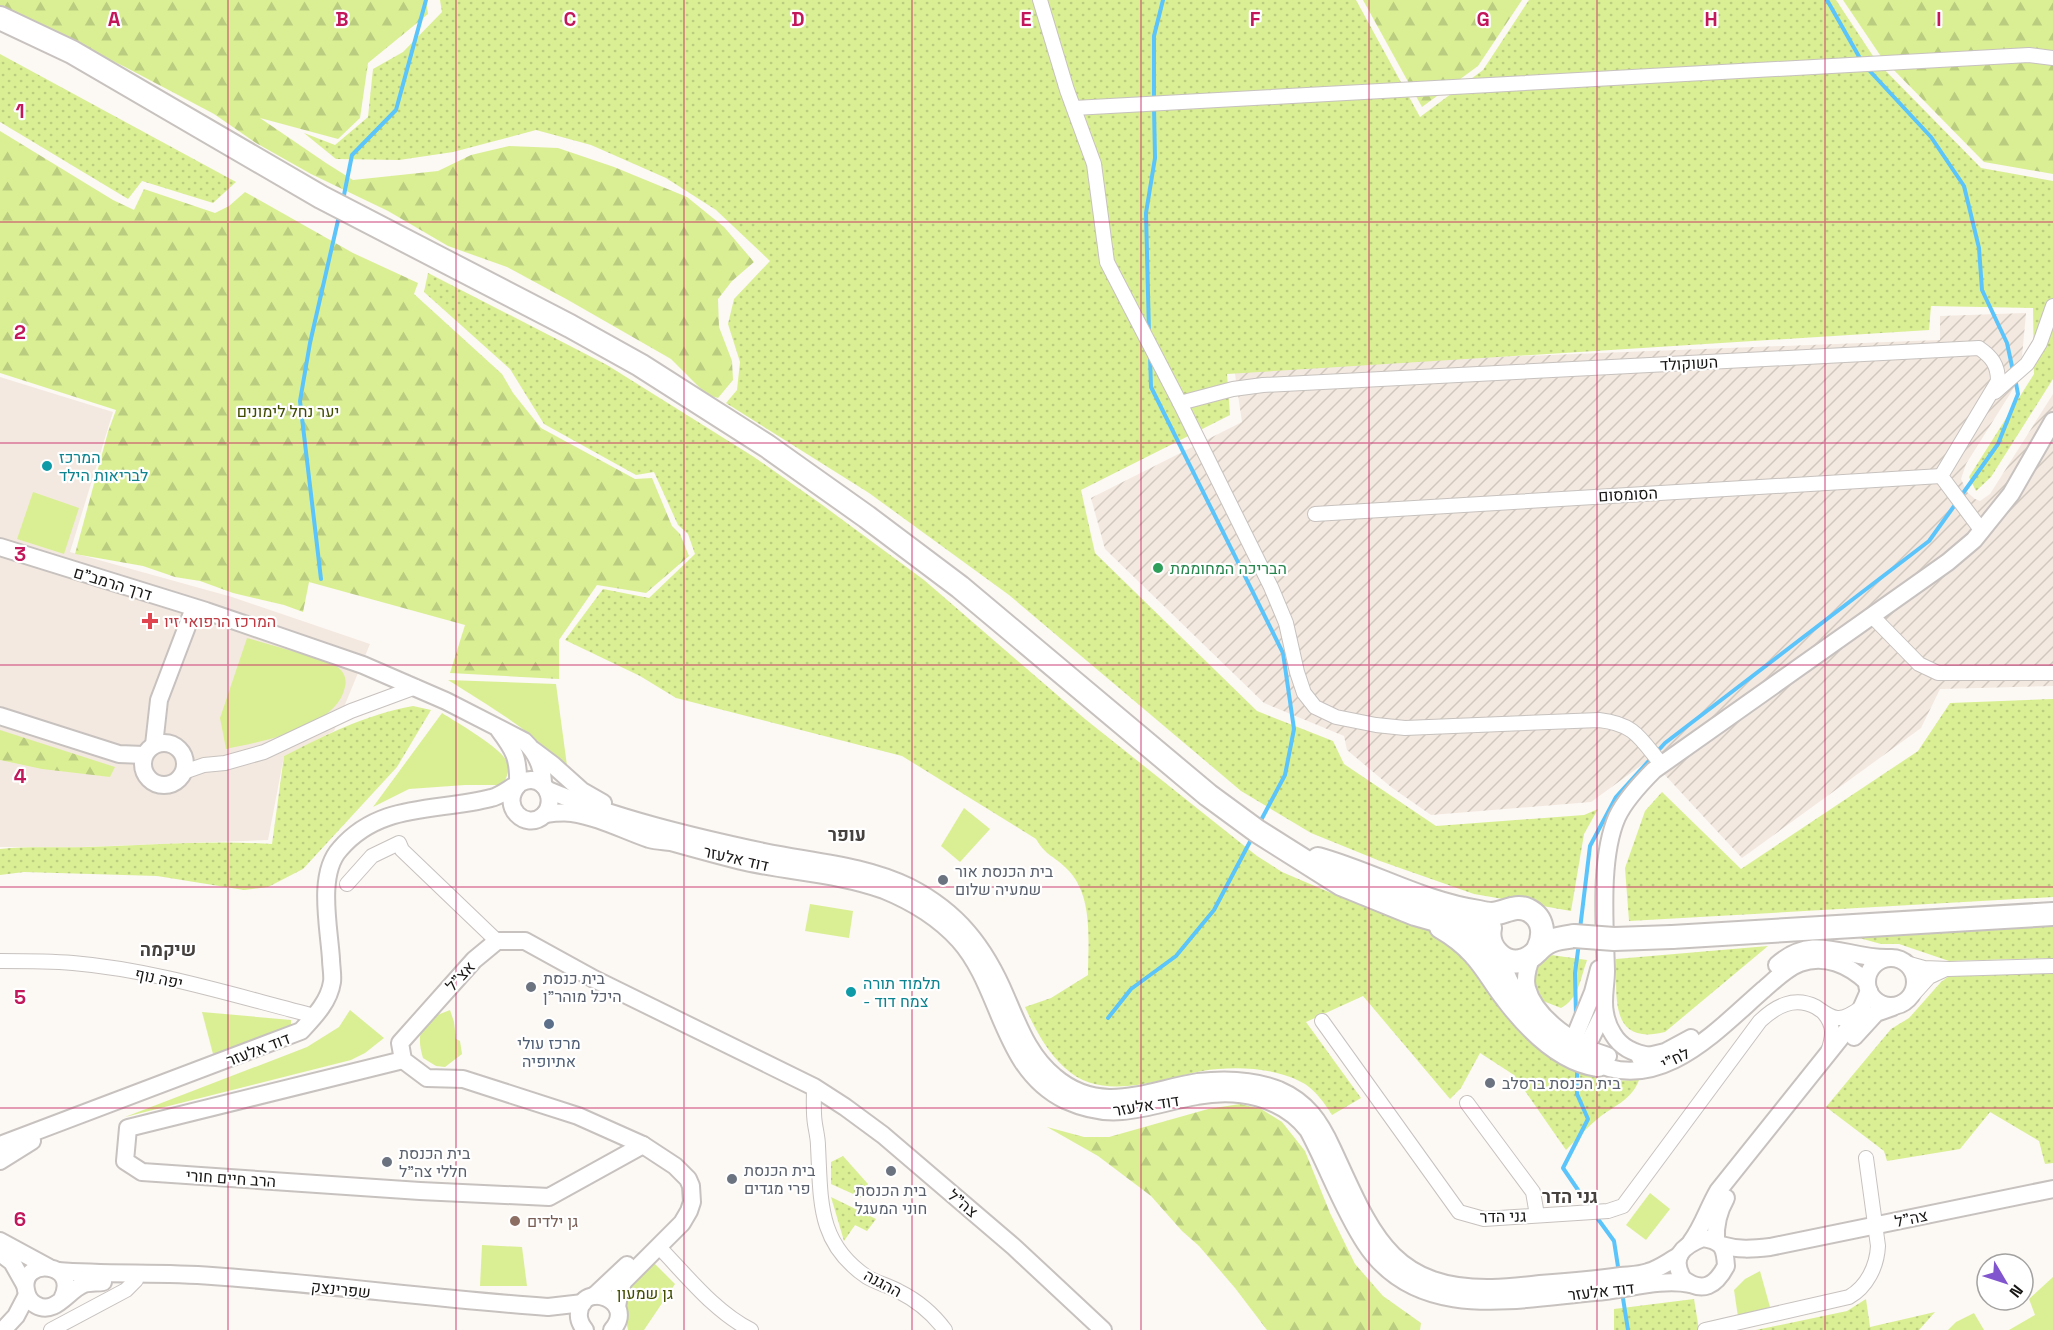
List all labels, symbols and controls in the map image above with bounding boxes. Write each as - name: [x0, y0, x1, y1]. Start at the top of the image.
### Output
- text: A: [108, 6, 121, 32]
- text: B: [335, 6, 349, 32]
- text: C: [564, 6, 577, 32]
- text: D: [791, 6, 805, 32]
- text: E: [1020, 6, 1032, 32]
- text: F: [1250, 6, 1261, 32]
- text: G: [1476, 6, 1490, 32]
- text: H: [1704, 6, 1718, 32]
- text: I: [1936, 6, 1942, 32]
- text: 1: [15, 98, 25, 124]
- text: 2: [14, 319, 26, 345]
- street label: השוקולד: [1659, 351, 1719, 376]
- park label: יער נחל לימונים: [237, 401, 339, 422]
- place label: המרכז לבריאות הילד: [59, 447, 148, 486]
- marker: המרכז לבריאות הילד: [40, 459, 54, 473]
- street label: הסומסום: [1598, 482, 1658, 507]
- text: 3: [14, 541, 26, 567]
- place label: הבריכה המחוממת: [1170, 558, 1287, 579]
- marker: הבריכה המחוממת: [1151, 561, 1165, 575]
- street label: דרך הרמב"ם: [71, 562, 155, 605]
- place label: המרכז הרפואי זיו: [164, 611, 276, 632]
- marker: המרכז הרפואי זיו: [141, 612, 159, 630]
- text: 4: [14, 763, 27, 789]
- district label: עופר: [828, 823, 866, 846]
- street label: דוד אלעזר: [701, 841, 771, 876]
- place label: בית הכנסת אור שמעיה שלום: [955, 861, 1054, 900]
- marker: בית הכנסת אור שמעיה שלום: [936, 873, 950, 887]
- district label: שיקמה: [140, 938, 196, 961]
- street label: אצ"ל: [441, 957, 480, 996]
- street label: יפה נוף: [133, 963, 185, 994]
- place label: בית כנסת היכל מוהר"ן: [543, 968, 622, 1007]
- place label: תלמוד תורה - צמח דוד: [863, 973, 941, 1012]
- marker: בית כנסת היכל מוהר"ן: [524, 980, 538, 994]
- text: 5: [14, 984, 26, 1010]
- marker: תלמוד תורה - צמח דוד: [844, 985, 858, 999]
- marker: מרכז עולי אתיופיה: [542, 1017, 556, 1031]
- street label: דוד אלעזר: [223, 1028, 293, 1071]
- place label: מרכז עולי אתיופיה: [517, 1033, 581, 1072]
- street label: לח"י: [1657, 1043, 1693, 1074]
- place label: בית הכנסת ברסלב: [1502, 1073, 1621, 1094]
- marker: בית הכנסת ברסלב: [1483, 1076, 1497, 1090]
- street label: דוד אלעזר: [1111, 1090, 1181, 1121]
- place label: בית הכנסת חללי צה"ל: [399, 1143, 471, 1182]
- marker: בית הכנסת חללי צה"ל: [380, 1155, 394, 1169]
- place label: בית הכנסת פרי מגדים: [744, 1160, 816, 1199]
- marker: בית הכנסת חוני המעגל: [884, 1164, 898, 1178]
- street label: הרב חיים חורי: [185, 1165, 277, 1192]
- marker: בית הכנסת פרי מגדים: [725, 1172, 739, 1186]
- place label: בית הכנסת חוני המעגל: [855, 1180, 927, 1219]
- street label: צה"ל: [943, 1185, 982, 1222]
- district label: גני הדר: [1542, 1185, 1598, 1208]
- street label: צה"ל: [1893, 1205, 1930, 1232]
- text: 6: [14, 1206, 26, 1232]
- street label: גני הדר: [1480, 1206, 1526, 1227]
- place label: גן ילדים: [527, 1211, 578, 1232]
- marker: גן ילדים: [508, 1214, 522, 1228]
- north arrow: [1975, 1252, 2035, 1312]
- street label: ההגנה: [860, 1265, 905, 1302]
- street label: שפרינצק: [310, 1276, 372, 1303]
- street label: דוד אלעזר: [1567, 1278, 1635, 1305]
- text: N: [2005, 1280, 2028, 1302]
- park label: גן שמעון: [617, 1283, 673, 1304]

